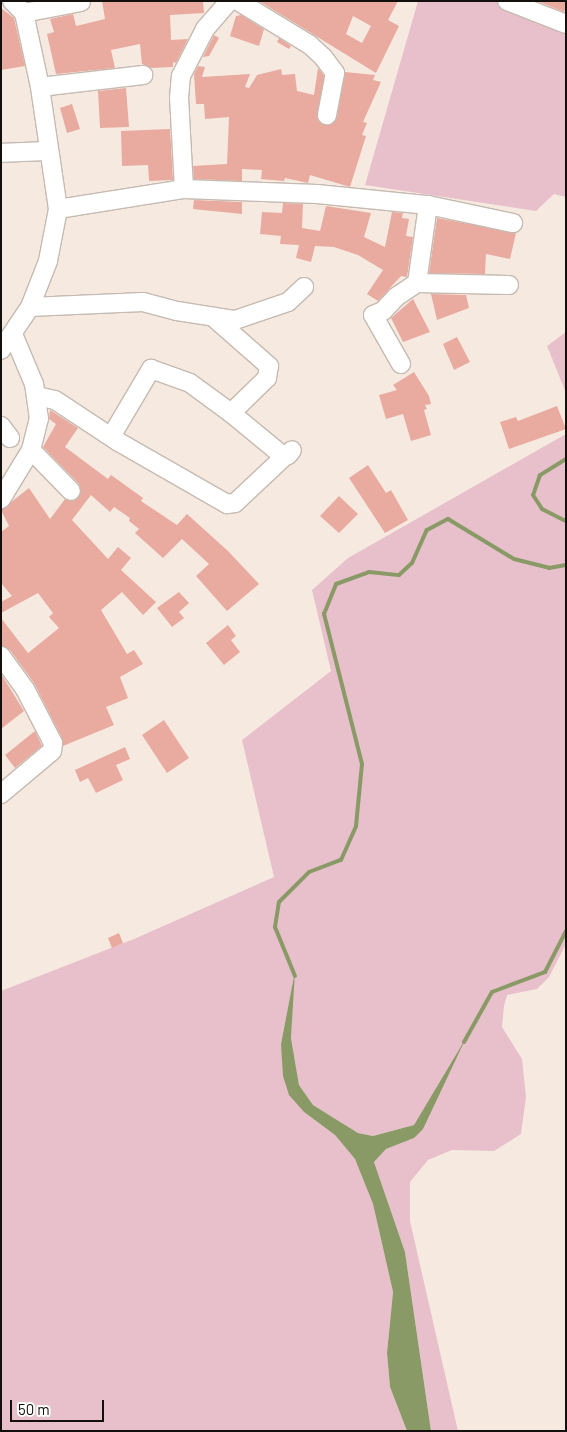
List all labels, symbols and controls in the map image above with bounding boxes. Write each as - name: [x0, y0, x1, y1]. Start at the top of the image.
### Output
- scale bar: [12, 1390, 106, 1422]
- text: 50 m: [18, 1400, 50, 1418]

